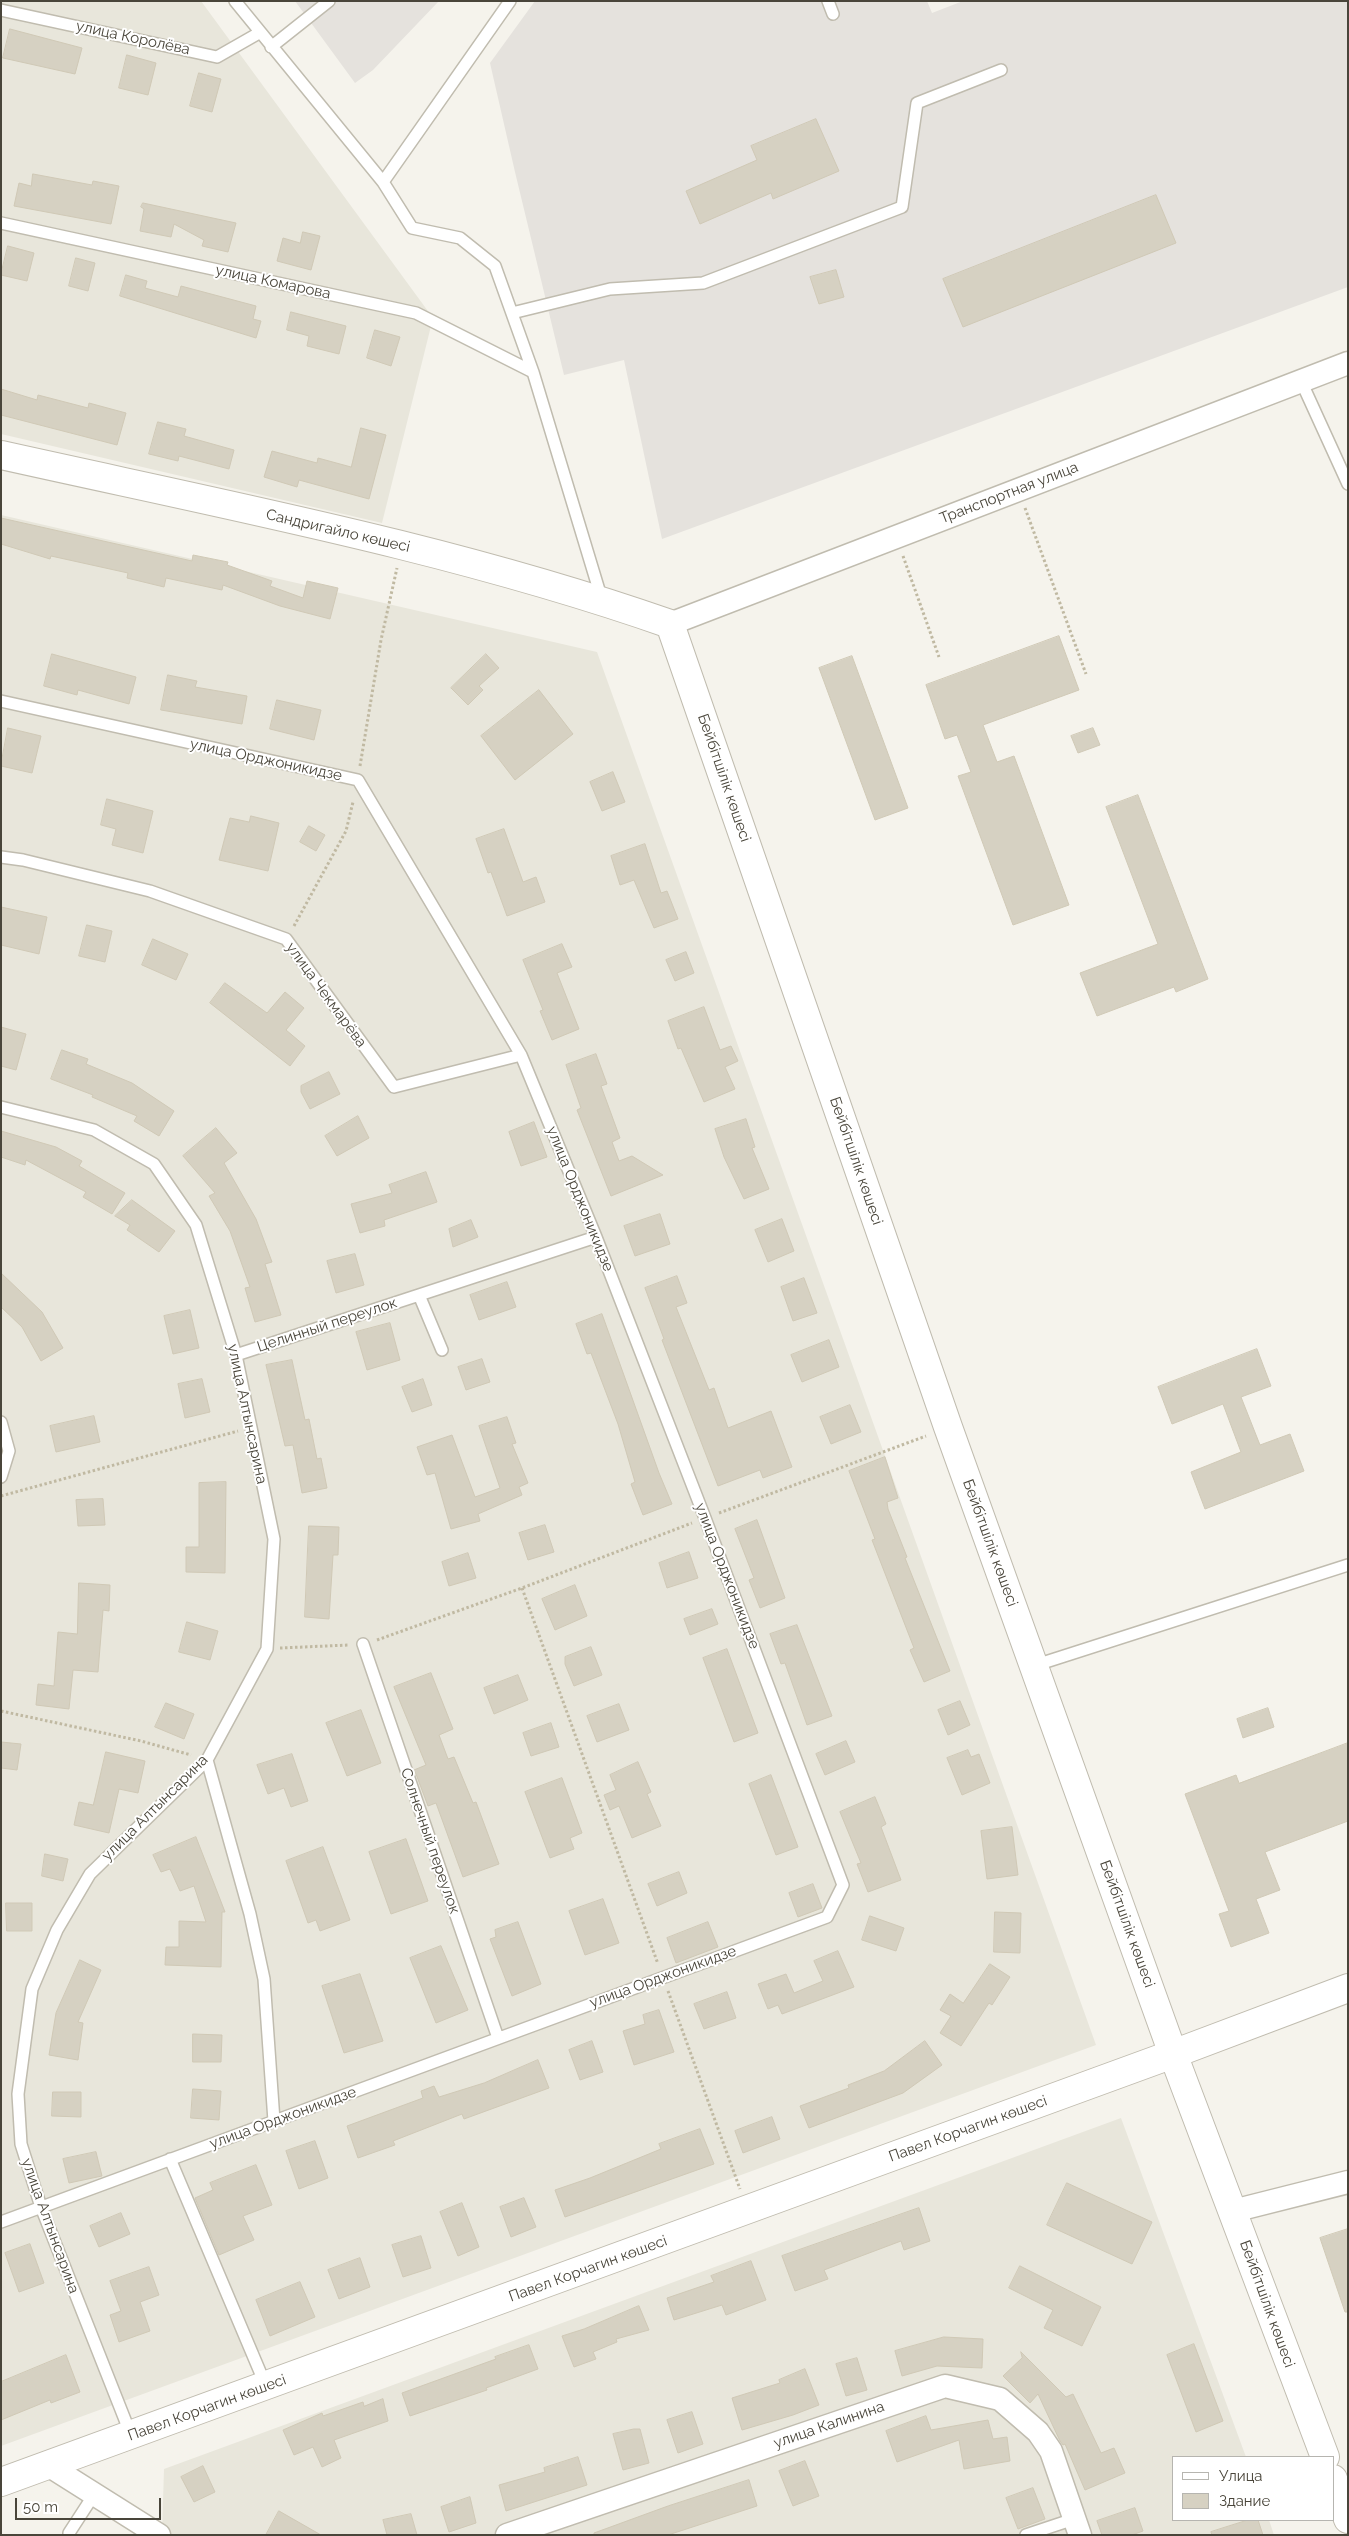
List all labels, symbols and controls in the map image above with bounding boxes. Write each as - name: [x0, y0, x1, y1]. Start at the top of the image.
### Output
- street label: улица Королёва: [74, 17, 192, 59]
- street label: улица Комарова: [214, 261, 332, 303]
- street label: Транспортная улица: [937, 458, 1081, 528]
- street label: Сандригайло көшесі: [264, 506, 412, 556]
- street label: Бейбітшілік көшесі: [694, 712, 754, 844]
- street label: улица Орджоникидзе: [188, 735, 344, 785]
- street label: улица Чекмарёва: [282, 939, 370, 1051]
- street label: Бейбітшілік көшесі: [826, 1095, 886, 1227]
- street label: улица Орджоникидзе: [543, 1124, 617, 1274]
- street label: Целинный переулок: [255, 1294, 399, 1356]
- street label: улица Алтынсарина: [223, 1342, 271, 1486]
- street label: Бейбітшілік көшесі: [959, 1477, 1021, 1609]
- street label: улица Орджоникидзе: [691, 1500, 763, 1652]
- street label: улица Алтынсарина: [98, 1751, 212, 1865]
- street label: Солнечный переулок: [397, 1766, 463, 1916]
- street label: Бейбітшілік көшесі: [1096, 1858, 1158, 1990]
- street label: улица Орджоникидзе: [587, 1942, 739, 2012]
- street label: улица Орджоникидзе: [207, 2083, 359, 2153]
- street label: Павел Корчагин көшесі: [886, 2092, 1050, 2166]
- street label: улица Алтынсарина: [17, 2156, 83, 2296]
- street label: Павел Корчагин көшесі: [506, 2232, 670, 2306]
- street label: Бейбітшілік көшесі: [1236, 2238, 1298, 2370]
- street label: Павел Корчагин көшесі: [125, 2371, 289, 2445]
- street label: улица Калинина: [771, 2398, 887, 2452]
- legend: [1172, 2456, 1334, 2521]
- text: Улица: [1219, 2467, 1263, 2485]
- scale bar: [18, 2488, 164, 2520]
- text: Здание: [1219, 2492, 1270, 2510]
- text: 50 m: [23, 2498, 58, 2516]

